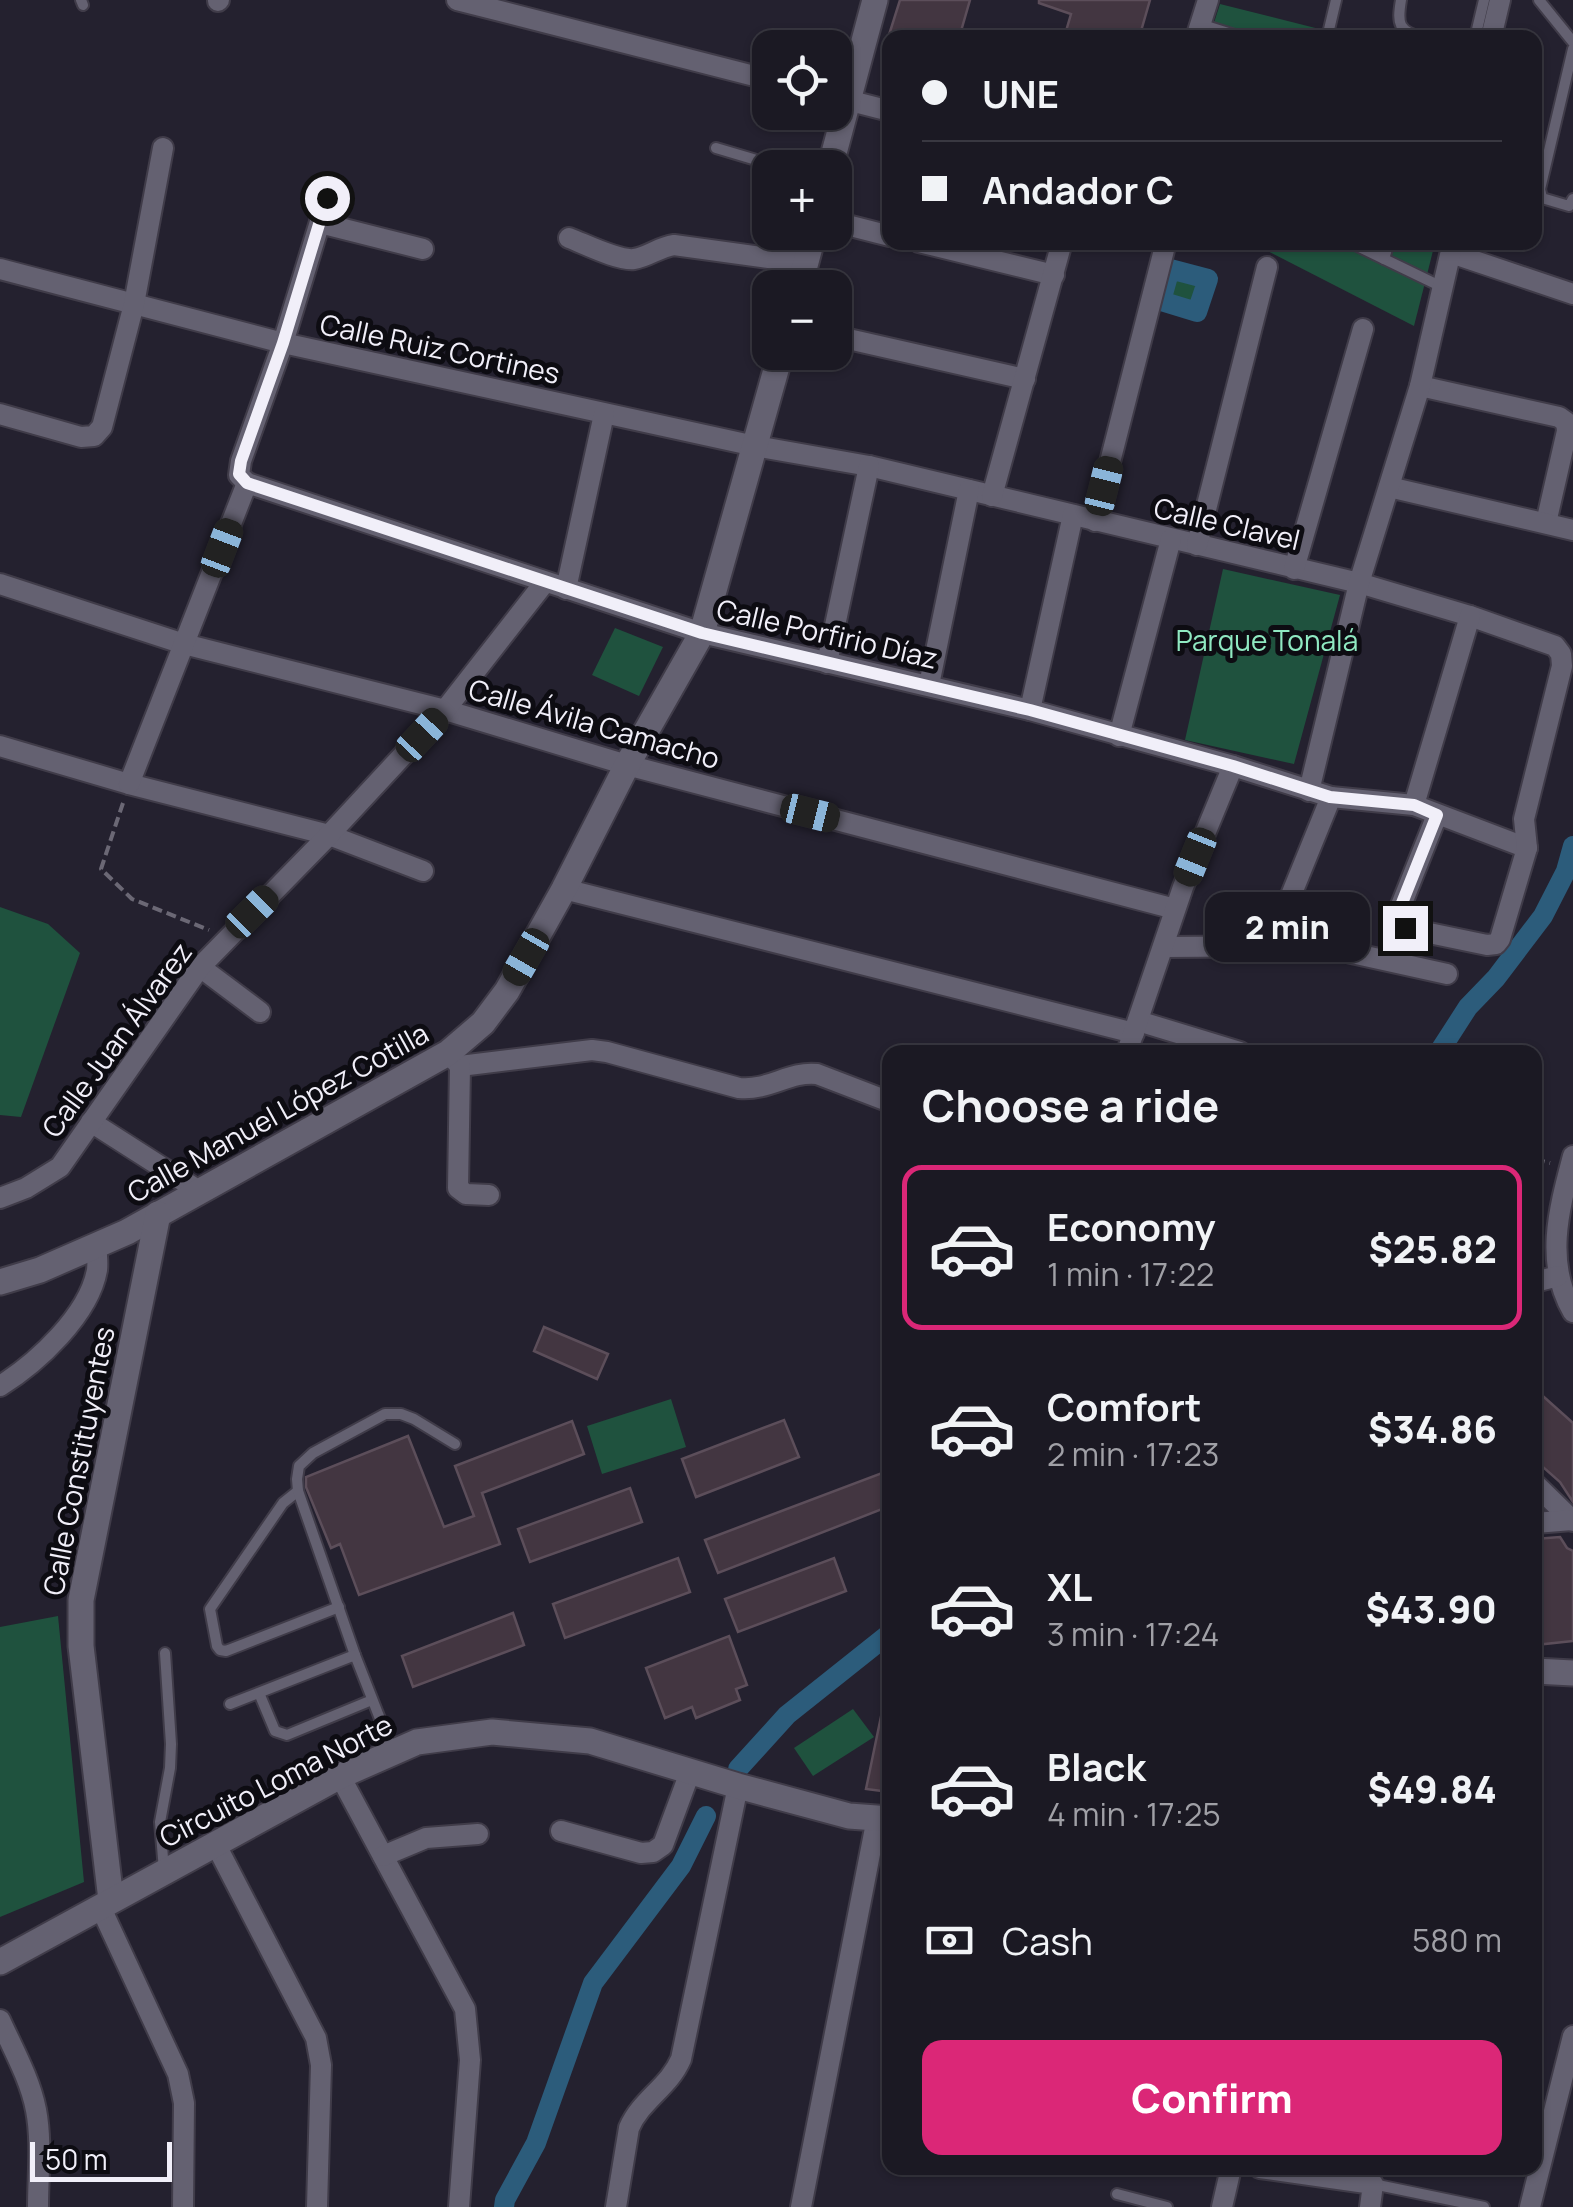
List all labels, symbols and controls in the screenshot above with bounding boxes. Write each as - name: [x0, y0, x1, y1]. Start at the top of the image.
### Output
- map controls: [752, 30, 852, 370]
- button: locate: [752, 30, 852, 130]
- text: UNE: [982, 67, 1059, 119]
- button: +: [752, 150, 852, 250]
- text: Andador C: [982, 163, 1174, 215]
- route start: [305, 176, 350, 221]
- button: −: [752, 270, 852, 370]
- street label: Calle Ruiz Cortines: [317, 304, 563, 392]
- car: [1082, 453, 1126, 519]
- street label: Calle Clavel: [1150, 488, 1304, 558]
- car: [197, 515, 247, 581]
- street label: Calle Porfirio Díaz: [713, 589, 941, 677]
- park label: Parque Tonalá: [1176, 621, 1358, 659]
- street label: Calle Ávila Camacho: [464, 669, 724, 777]
- car: [391, 703, 453, 767]
- car: [777, 791, 843, 835]
- car: [1170, 824, 1220, 890]
- car: [220, 880, 284, 944]
- callout: 2 min: [1205, 893, 1370, 963]
- text: 2 min: [1245, 905, 1330, 949]
- route end: [1383, 906, 1428, 951]
- car: [498, 924, 554, 990]
- street label: Calle Juan Álvarez: [33, 934, 200, 1145]
- street label: Calle Manuel López Cotilla: [120, 1013, 435, 1211]
- text: Choose a ride: [922, 1074, 1219, 1136]
- text: Economy: [1047, 1200, 1216, 1252]
- icon: car: [927, 1203, 1017, 1293]
- text: $25.82: [1369, 1222, 1497, 1274]
- text: 1 min · 17:22: [1047, 1252, 1214, 1296]
- street label: Calle Constituyentes: [33, 1323, 123, 1598]
- text: Comfort: [1047, 1380, 1201, 1432]
- icon: car: [927, 1383, 1017, 1473]
- text: $34.86: [1368, 1402, 1497, 1454]
- text: 2 min · 17:23: [1047, 1432, 1219, 1476]
- text: XL: [1047, 1560, 1092, 1612]
- icon: car: [927, 1563, 1017, 1653]
- text: $43.90: [1365, 1582, 1497, 1634]
- text: 3 min · 17:24: [1047, 1612, 1219, 1656]
- street label: Circuito Loma Norte: [153, 1705, 398, 1855]
- text: Black: [1047, 1740, 1146, 1792]
- icon: car: [927, 1743, 1017, 1833]
- text: $49.84: [1368, 1762, 1497, 1814]
- text: 4 min · 17:25: [1047, 1792, 1221, 1836]
- icon: cash: [922, 1913, 977, 1968]
- text: Cash: [1002, 1914, 1093, 1966]
- text: 580 m: [1412, 1918, 1502, 1962]
- button: Confirm: [922, 2040, 1502, 2155]
- scale bar: [30, 2137, 172, 2182]
- text: 50 m: [45, 2140, 108, 2178]

